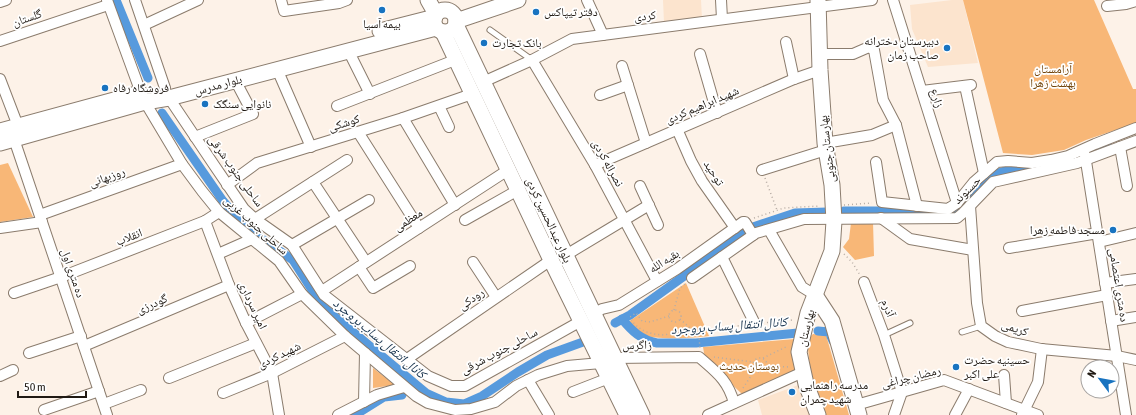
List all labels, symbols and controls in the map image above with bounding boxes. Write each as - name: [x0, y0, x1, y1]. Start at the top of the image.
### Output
- marker: بیمه آسیا: [377, 5, 387, 15]
- place label: دفتر تیپاکس: [544, 5, 598, 19]
- street label: گلستان: [10, 6, 44, 30]
- marker: دفتر تیپاکس: [531, 7, 541, 17]
- street label: کردی: [633, 8, 657, 24]
- place label: بیمه آسیا: [363, 17, 401, 31]
- place label: دبیرستان دخترانه صاحب زمان: [864, 34, 939, 62]
- place label: بانک تجارت: [492, 36, 542, 50]
- marker: بانک تجارت: [479, 38, 489, 48]
- marker: دبیرستان دخترانه صاحب زمان: [942, 43, 952, 53]
- park label: آرامستان بهشت زهرا: [1030, 62, 1076, 90]
- street label: بلوار مدرس: [193, 72, 244, 98]
- place label: فروشگاه رفاه: [113, 81, 169, 95]
- marker: فروشگاه رفاه: [100, 83, 110, 93]
- street label: شهید ابراهیم کردی: [663, 83, 741, 128]
- street label: زارع: [926, 87, 947, 110]
- place label: نانوایی سنگک: [213, 97, 271, 111]
- marker: نانوایی سنگک: [200, 99, 210, 109]
- street label: کوشکی: [327, 112, 361, 134]
- street label: بهارستان جنوبی: [816, 114, 838, 183]
- street label: ساحلی جنوب شرقی: [205, 132, 267, 210]
- street label: نصراله کردی: [589, 137, 627, 189]
- street label: توحید: [701, 158, 727, 189]
- street label: روزبهانی: [87, 164, 127, 190]
- street label: حسنوند: [950, 173, 984, 207]
- street label: بلوار عبدالحسین کردی: [523, 175, 575, 265]
- street label: ساحلی جنوب غربی: [221, 193, 291, 258]
- street label: معظمی: [391, 206, 425, 234]
- place label: مسجد فاطمه زهرا: [1030, 223, 1105, 237]
- marker: مسجد فاطمه زهرا: [1108, 225, 1118, 235]
- street label: انقلاب: [114, 226, 145, 249]
- street label: بقیه الله: [646, 246, 682, 276]
- street label: ده متری اول: [58, 247, 88, 299]
- street label: ده متری اعتصامی: [1106, 247, 1132, 323]
- street label: امیر سرداری: [236, 279, 270, 332]
- street label: رودکی: [455, 285, 487, 313]
- street label: گودرزی: [134, 291, 170, 317]
- water label: کانال انتقال پساب بروجرد: [330, 295, 431, 384]
- street label: آذرم: [877, 297, 898, 320]
- street label: بهارستان: [795, 308, 818, 348]
- water label: کانال انتقال پساب بروجرد: [671, 314, 790, 338]
- street label: کریمی: [1000, 317, 1030, 339]
- street label: ساحلی جنوب شرقی: [458, 325, 540, 377]
- street label: زاگرس: [622, 338, 652, 352]
- street label: شهید کردی: [255, 339, 303, 372]
- place label: حسینیه حضرت علی اکبر: [963, 353, 1030, 381]
- park label: بوستان حدیث: [719, 359, 779, 373]
- north arrow: [1080, 359, 1120, 399]
- marker: حسینیه حضرت علی اکبر: [951, 362, 961, 372]
- street label: رمضان چراغی: [880, 363, 943, 391]
- text: N: [1085, 368, 1098, 380]
- scale bar: [18, 373, 86, 399]
- place label: مدرسه راهنمایی شهید چمران: [800, 378, 868, 406]
- text: 50 m: [24, 380, 46, 394]
- marker: مدرسه راهنمایی شهید چمران: [787, 387, 797, 397]

